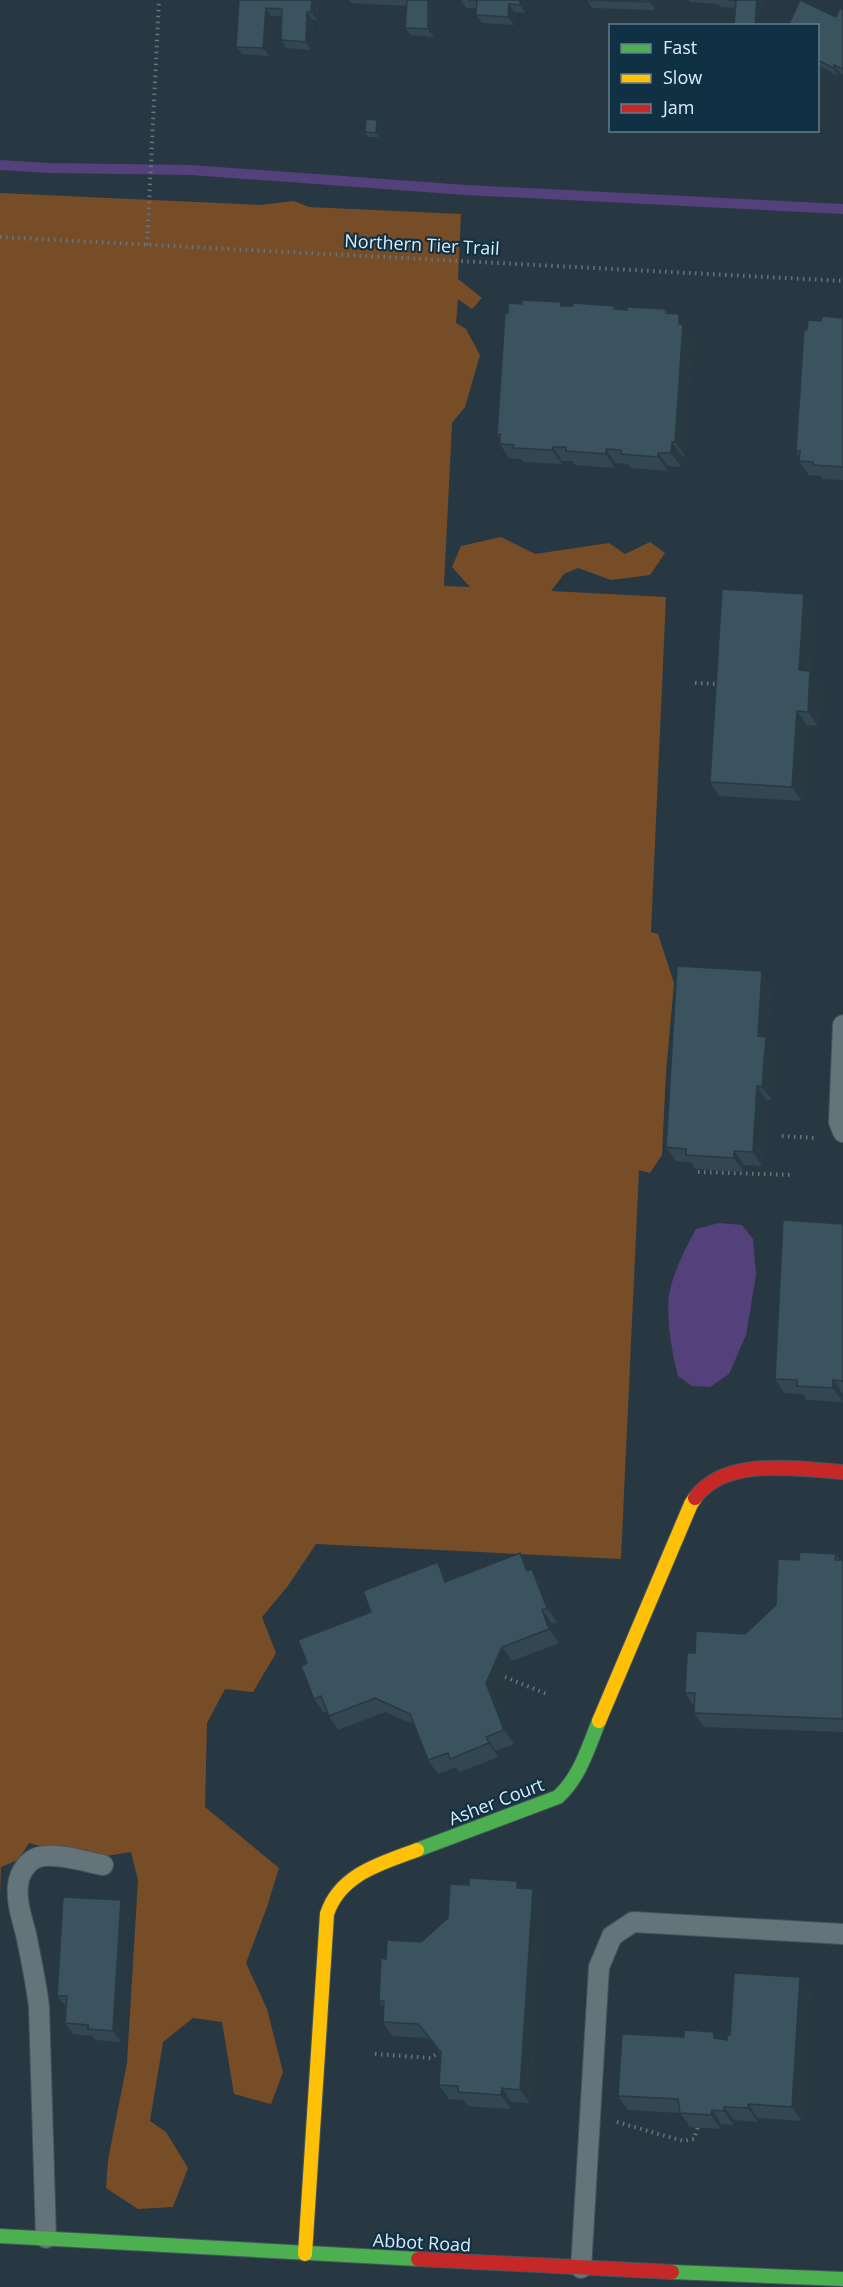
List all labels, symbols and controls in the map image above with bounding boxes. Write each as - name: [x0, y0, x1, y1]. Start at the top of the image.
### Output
- legend: [609, 24, 819, 132]
- text: Fast: [663, 35, 697, 59]
- text: Slow: [663, 65, 702, 89]
- text: Jam: [661, 95, 695, 119]
- street label: Northern Tier Trail: [344, 228, 500, 260]
- street label: Asher Court: [445, 1772, 547, 1830]
- street label: Abbot Road: [372, 2227, 472, 2257]

